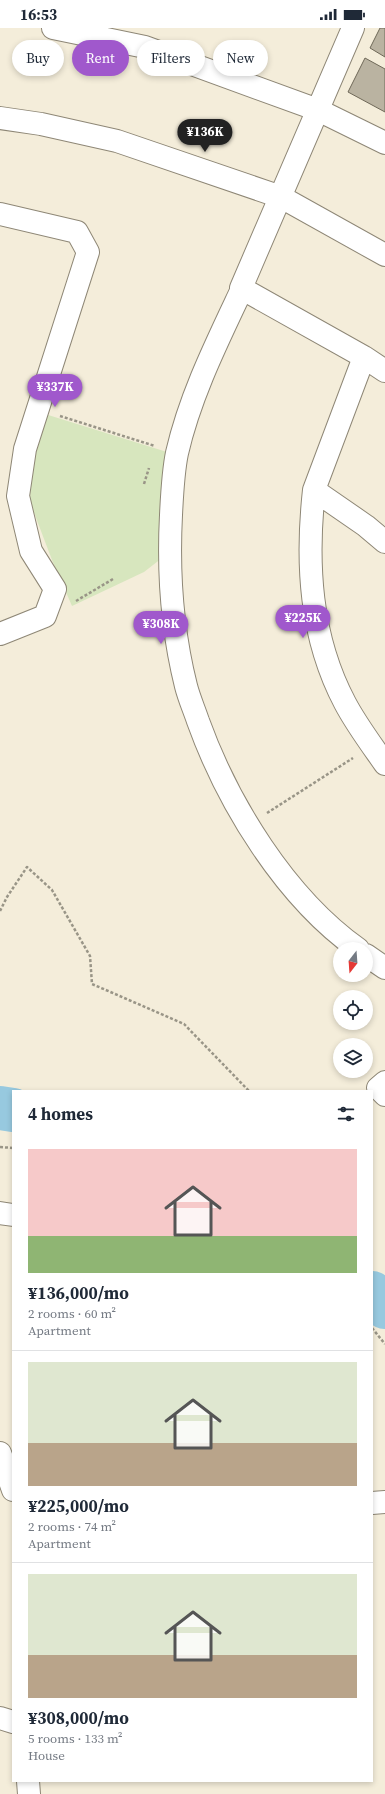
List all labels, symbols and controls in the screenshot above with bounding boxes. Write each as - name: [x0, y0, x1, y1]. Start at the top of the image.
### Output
- text: 16:53: [20, 4, 57, 25]
- chip: Buy: [12, 40, 64, 76]
- chip: Rent: [72, 40, 129, 76]
- chip: Filters: [137, 40, 205, 76]
- chip: New: [213, 40, 268, 76]
- pin: ¥136K: [177, 119, 233, 153]
- text: ¥136K: [186, 123, 224, 140]
- pin: ¥337K: [27, 374, 83, 408]
- text: ¥337K: [36, 378, 74, 395]
- pin: ¥225K: [275, 605, 331, 639]
- text: ¥225K: [284, 609, 322, 626]
- pin: ¥308K: [133, 611, 189, 645]
- text: ¥308K: [142, 615, 180, 632]
- north arrow: [333, 942, 373, 982]
- map controls: [333, 942, 373, 1078]
- button: locate: [333, 990, 373, 1030]
- button: layers: [333, 1038, 373, 1078]
- text: 4 homes: [28, 1102, 93, 1126]
- icon: filters: [335, 1103, 357, 1125]
- icon: home: [157, 1175, 229, 1247]
- text: ¥136,000/mo: [28, 1281, 129, 1305]
- text: 2 rooms · 60 m²: [28, 1305, 116, 1322]
- text: Apartment: [28, 1322, 91, 1339]
- icon: home: [157, 1388, 229, 1460]
- text: ¥225,000/mo: [28, 1494, 129, 1518]
- text: 2 rooms · 74 m²: [28, 1518, 116, 1535]
- text: Apartment: [28, 1535, 91, 1552]
- icon: home: [157, 1600, 229, 1672]
- text: ¥308,000/mo: [28, 1706, 129, 1730]
- text: 5 rooms · 133 m²: [28, 1730, 123, 1747]
- text: House: [28, 1747, 65, 1764]

